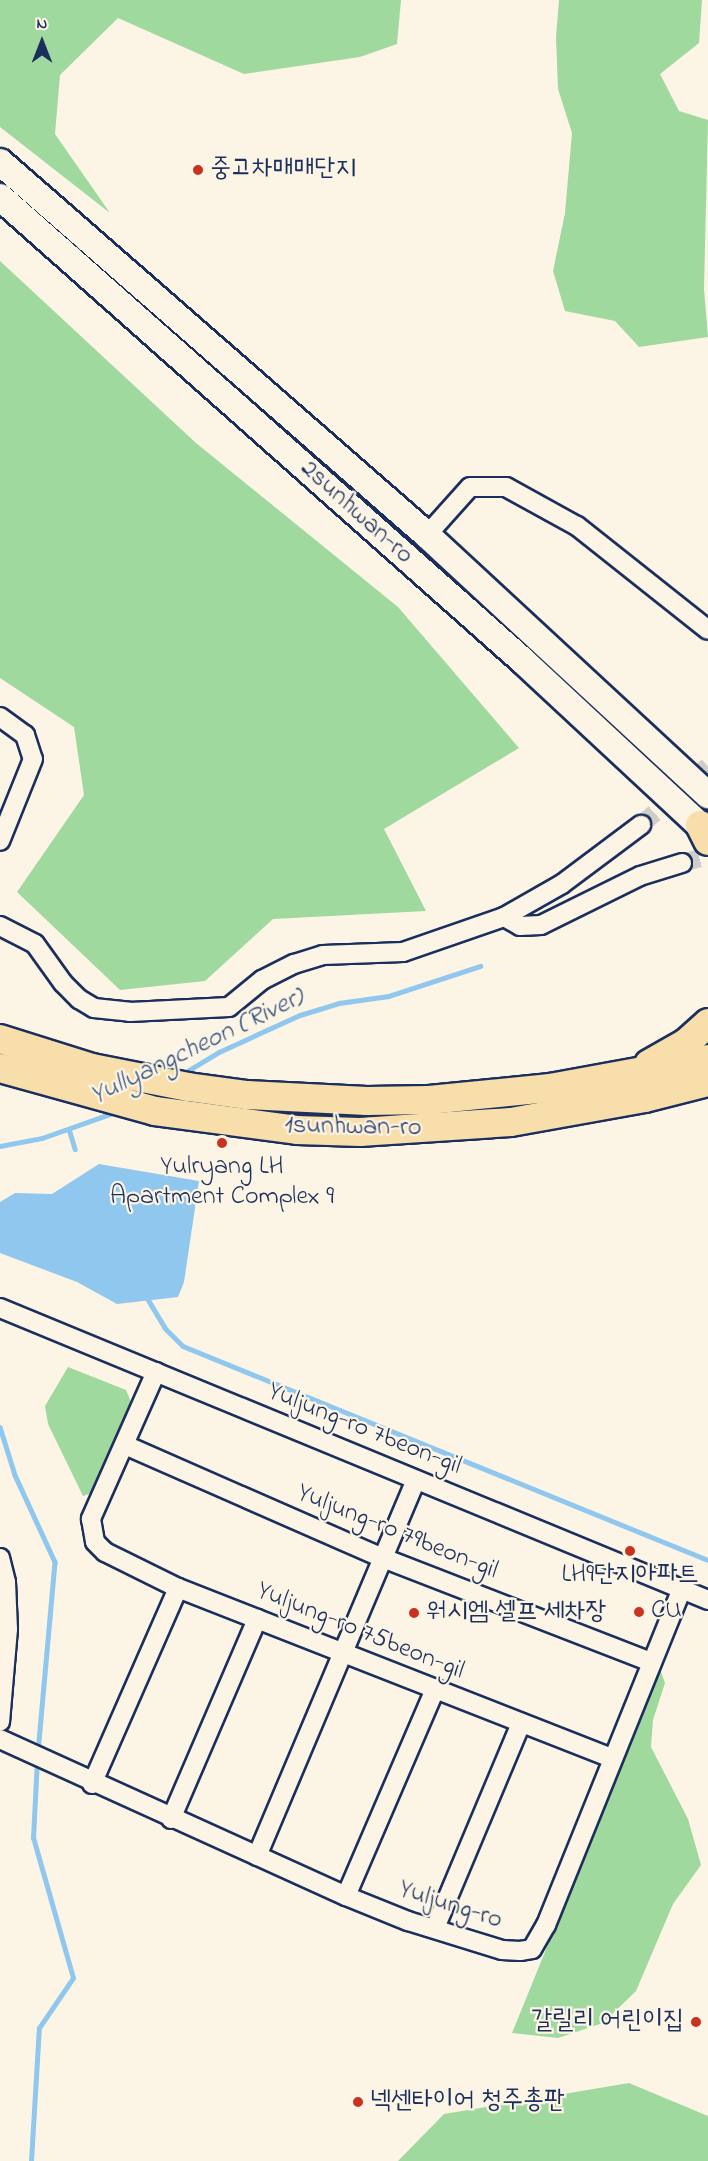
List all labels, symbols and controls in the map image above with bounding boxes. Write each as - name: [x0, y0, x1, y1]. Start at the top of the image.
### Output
- north arrow: [12, 12, 72, 72]
- text: N: [37, 12, 47, 36]
- place label: 중고차매매단지: [210, 154, 356, 186]
- marker: 중고차매매단지: [191, 163, 205, 177]
- street label: 2sunhwan-ro: [293, 454, 419, 572]
- water label: Yullyangcheon (River): [85, 981, 309, 1113]
- street label: 1sunhwan-ro: [284, 1111, 422, 1145]
- marker: Yulryang LH Apartment Complex 9: [215, 1136, 229, 1150]
- place label: Yulryang LH Apartment Complex 9: [110, 1152, 334, 1214]
- street label: Yuljung-ro 7beon-gil: [262, 1377, 466, 1483]
- street label: Yuljung-ro 79beon-gil: [292, 1478, 502, 1588]
- marker: LH9단지아파트: [623, 1544, 637, 1558]
- place label: LH9단지아파트: [561, 1560, 699, 1592]
- street label: Yuljung-ro 75beon-gil: [252, 1576, 468, 1688]
- place label: CU: [651, 1596, 682, 1628]
- place label: 워시엠 셀프 세차장: [426, 1597, 606, 1629]
- marker: CU: [632, 1605, 646, 1619]
- marker: 워시엠 셀프 세차장: [407, 1606, 421, 1620]
- street label: Yuljung-ro: [394, 1875, 506, 1937]
- place label: 갈릴리 어린이집: [531, 2006, 684, 2038]
- marker: 갈릴리 어린이집: [689, 2015, 703, 2029]
- place label: 넥센타이어 청주총판: [370, 2086, 565, 2118]
- marker: 넥센타이어 청주총판: [351, 2095, 365, 2109]

